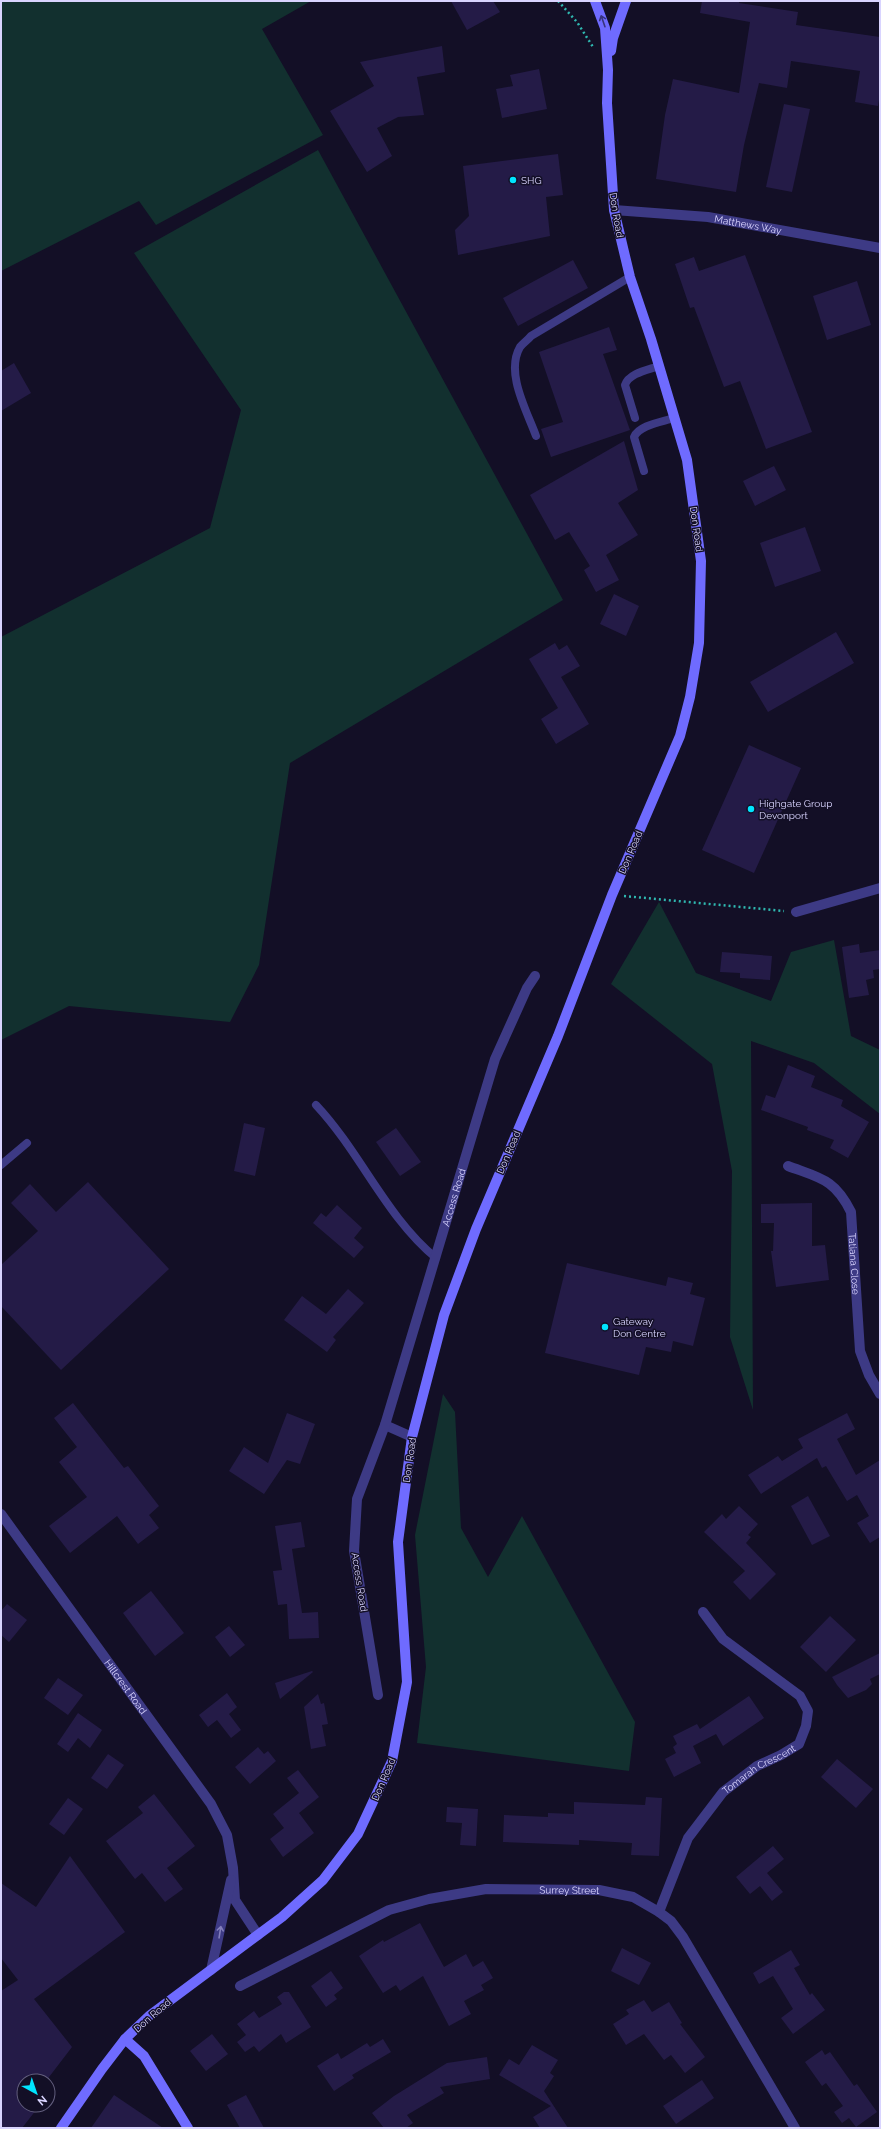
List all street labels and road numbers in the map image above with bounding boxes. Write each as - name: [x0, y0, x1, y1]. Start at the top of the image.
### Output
- street label: Don Road: [608, 192, 625, 238]
- street label: Matthews Way: [713, 213, 783, 236]
- street label: Don Road: [688, 506, 705, 552]
- street label: Don Road: [617, 829, 644, 875]
- street label: Don Road: [495, 1129, 522, 1175]
- street label: Access Road: [440, 1167, 468, 1228]
- street label: Tatiana Close: [846, 1233, 861, 1295]
- street label: Don Road: [401, 1437, 418, 1483]
- street label: Access Road: [349, 1552, 370, 1612]
- street label: Hillcrest Road: [102, 1657, 149, 1716]
- street label: Tomarah Crescent: [720, 1742, 798, 1796]
- street label: Don Road: [370, 1756, 397, 1802]
- street label: Surrey Street: [539, 1884, 600, 1896]
- street label: Don Road: [132, 1996, 173, 2034]

